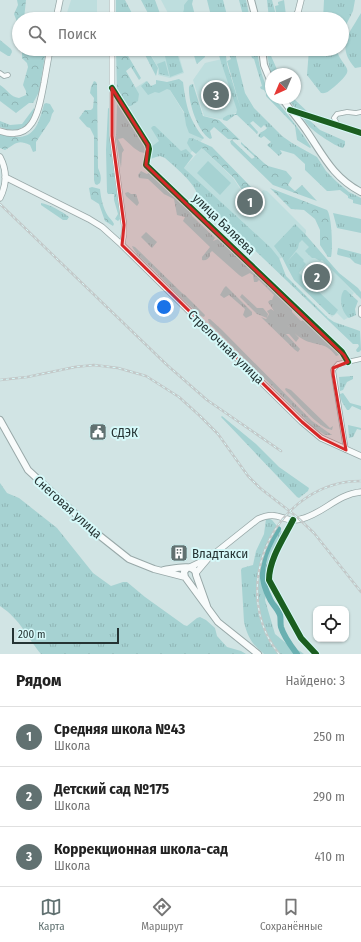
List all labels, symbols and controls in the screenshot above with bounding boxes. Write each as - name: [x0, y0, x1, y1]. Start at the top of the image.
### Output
- search box: [12, 12, 349, 56]
- icon: search: [26, 23, 48, 45]
- text: Поиск: [58, 25, 96, 43]
- north arrow: [265, 68, 301, 104]
- pin: 3: [203, 80, 229, 110]
- pin: 1: [237, 187, 263, 217]
- street label: улица Баляева: [190, 190, 258, 258]
- pin: 2: [304, 262, 330, 292]
- your location: [154, 297, 174, 317]
- street label: Стрелочная улица: [185, 307, 267, 387]
- public building icon: СДЭК: [88, 422, 108, 442]
- place label: СДЭК: [111, 425, 138, 440]
- street label: Снеговая улица: [31, 473, 105, 541]
- building icon: Владтакси: [169, 543, 189, 563]
- place label: Владтакси: [192, 546, 248, 561]
- map controls: [313, 606, 349, 642]
- button: locate: [313, 606, 349, 642]
- scale bar: [12, 626, 119, 645]
- text: 200 m: [18, 628, 45, 641]
- text: Рядом: [16, 670, 61, 691]
- text: Найдено: 3: [285, 673, 345, 688]
- text: Средняя школа №43: [54, 720, 185, 738]
- text: 1: [26, 729, 32, 744]
- text: 250 m: [313, 729, 345, 744]
- text: Школа: [54, 738, 90, 753]
- text: Детский сад №175: [54, 780, 169, 798]
- text: 2: [26, 789, 32, 804]
- text: 290 m: [313, 789, 345, 804]
- text: Школа: [54, 798, 90, 813]
- text: Коррекционная школа-сад: [54, 840, 228, 858]
- text: 3: [26, 849, 32, 864]
- text: 410 m: [315, 849, 345, 864]
- text: Школа: [54, 858, 90, 873]
- tab: Карта: [38, 896, 65, 933]
- tab: Маршрут: [141, 896, 183, 933]
- tab: Сохранённые: [260, 896, 323, 933]

